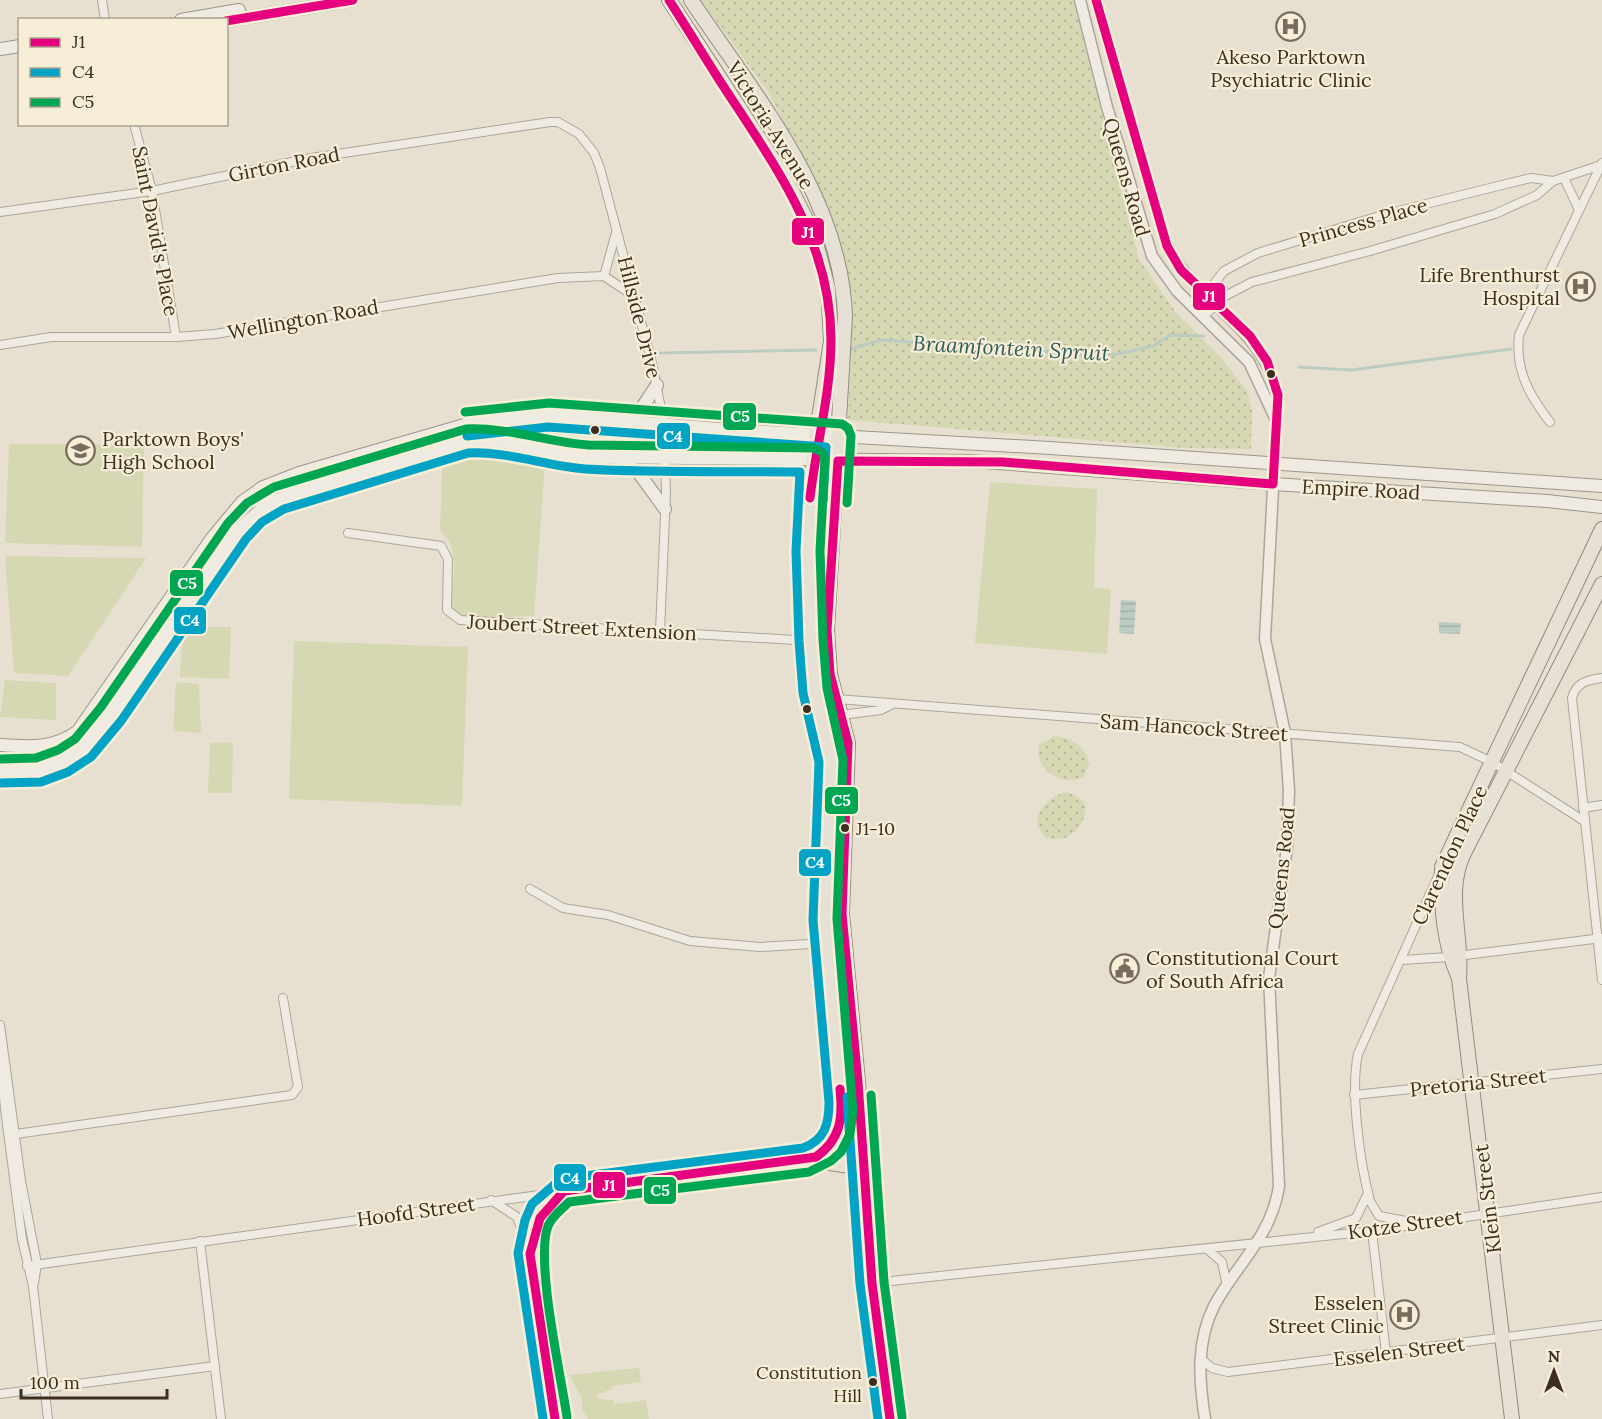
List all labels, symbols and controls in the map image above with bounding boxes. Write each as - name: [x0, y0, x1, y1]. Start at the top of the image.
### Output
- hospital icon: Akeso Parktown Psychiatric Clinic: [1275, 10, 1307, 42]
- legend: [18, 18, 228, 126]
- text: J1: [71, 30, 85, 53]
- place label: Akeso Parktown Psychiatric Clinic: [1210, 44, 1372, 92]
- street label: Victoria Avenue: [721, 56, 820, 194]
- text: C4: [72, 60, 95, 83]
- text: C5: [72, 90, 94, 113]
- street label: Queens Road: [1098, 115, 1156, 239]
- street label: Girton Road: [226, 141, 342, 187]
- street label: Saint David's Place: [127, 144, 185, 318]
- street label: Princess Place: [1296, 192, 1430, 252]
- line badge: J1: [791, 217, 825, 246]
- text: J1: [801, 222, 815, 242]
- street label: Hillside Drive: [613, 253, 667, 381]
- place label: Life Brenthurst Hospital: [1419, 262, 1560, 310]
- hospital icon: Life Brenthurst Hospital: [1565, 270, 1597, 302]
- line badge: J1: [1192, 282, 1226, 311]
- text: J1: [1202, 286, 1216, 306]
- street label: Wellington Road: [226, 293, 380, 345]
- water label: Braamfontein Spruit: [912, 329, 1110, 367]
- unlabelled marker: [1265, 368, 1277, 380]
- line badge: C5: [722, 402, 757, 431]
- text: C5: [730, 406, 750, 426]
- line badge: C4: [656, 422, 691, 450]
- unlabelled marker: [589, 424, 601, 436]
- place label: Parktown Boys' High School: [102, 426, 244, 474]
- text: C4: [663, 426, 683, 446]
- school or university icon: Parktown Boys' High School: [65, 434, 97, 466]
- street label: Empire Road: [1301, 473, 1421, 505]
- line badge: C5: [169, 569, 204, 597]
- text: C5: [177, 573, 197, 593]
- line badge: C4: [173, 606, 207, 635]
- street label: Joubert Street Extension: [466, 608, 697, 645]
- text: C4: [180, 610, 200, 630]
- unlabelled marker: [801, 703, 813, 715]
- street label: Sam Hancock Street: [1099, 708, 1289, 746]
- street label: Clarendon Place: [1406, 781, 1492, 929]
- line badge: C5: [824, 786, 859, 815]
- text: C5: [831, 790, 851, 810]
- street label: Queens Road: [1262, 806, 1300, 930]
- place label: J1-10: [855, 817, 895, 840]
- marker: J1-10: [839, 822, 851, 834]
- line badge: C4: [798, 848, 832, 877]
- text: C4: [805, 852, 825, 872]
- place label: Constitutional Court of South Africa: [1146, 945, 1339, 993]
- public building icon: Constitutional Court of South Africa: [1109, 952, 1141, 984]
- street label: Pretoria Street: [1408, 1062, 1548, 1102]
- street label: Klein Street: [1468, 1143, 1506, 1255]
- line badge: C4: [553, 1163, 587, 1192]
- text: C4: [560, 1168, 580, 1188]
- line badge: J1: [592, 1171, 626, 1199]
- text: J1: [602, 1175, 616, 1195]
- line badge: C5: [643, 1176, 677, 1205]
- text: C5: [650, 1180, 670, 1200]
- street label: Hoofd Street: [355, 1190, 477, 1232]
- street label: Kotze Street: [1346, 1204, 1464, 1244]
- place label: Esselen Street Clinic: [1269, 1290, 1384, 1338]
- hospital icon: Esselen Street Clinic: [1389, 1298, 1421, 1330]
- street label: Esselen Street: [1332, 1331, 1466, 1371]
- north arrow: [1524, 1341, 1584, 1401]
- text: N: [1548, 1346, 1560, 1366]
- place label: Constitution Hill: [756, 1361, 862, 1407]
- scale bar: [21, 1362, 166, 1400]
- text: 100 m: [30, 1371, 80, 1394]
- marker: Constitution Hill: [867, 1376, 879, 1388]

